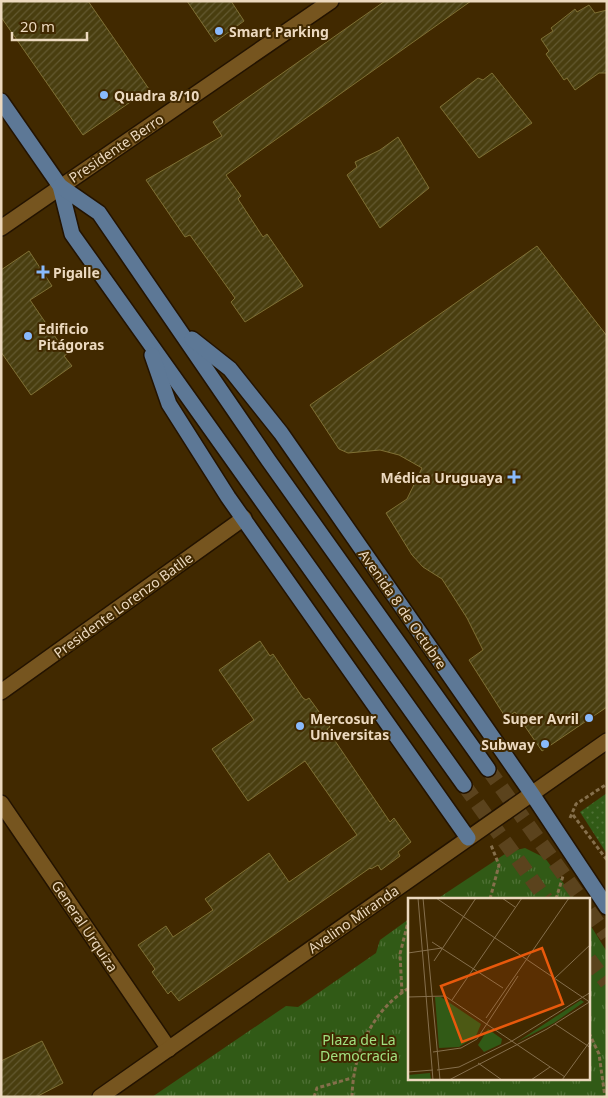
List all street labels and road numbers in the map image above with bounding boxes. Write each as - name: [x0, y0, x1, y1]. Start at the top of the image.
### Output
- street label: Presidente Berro: [65, 109, 167, 187]
- street label: Avenida 8 de Octubre: [355, 546, 451, 672]
- street label: Presidente Lorenzo Batlle: [50, 548, 196, 662]
- street label: General Urquiza: [47, 877, 123, 975]
- street label: Avelino Miranda: [304, 881, 402, 957]

